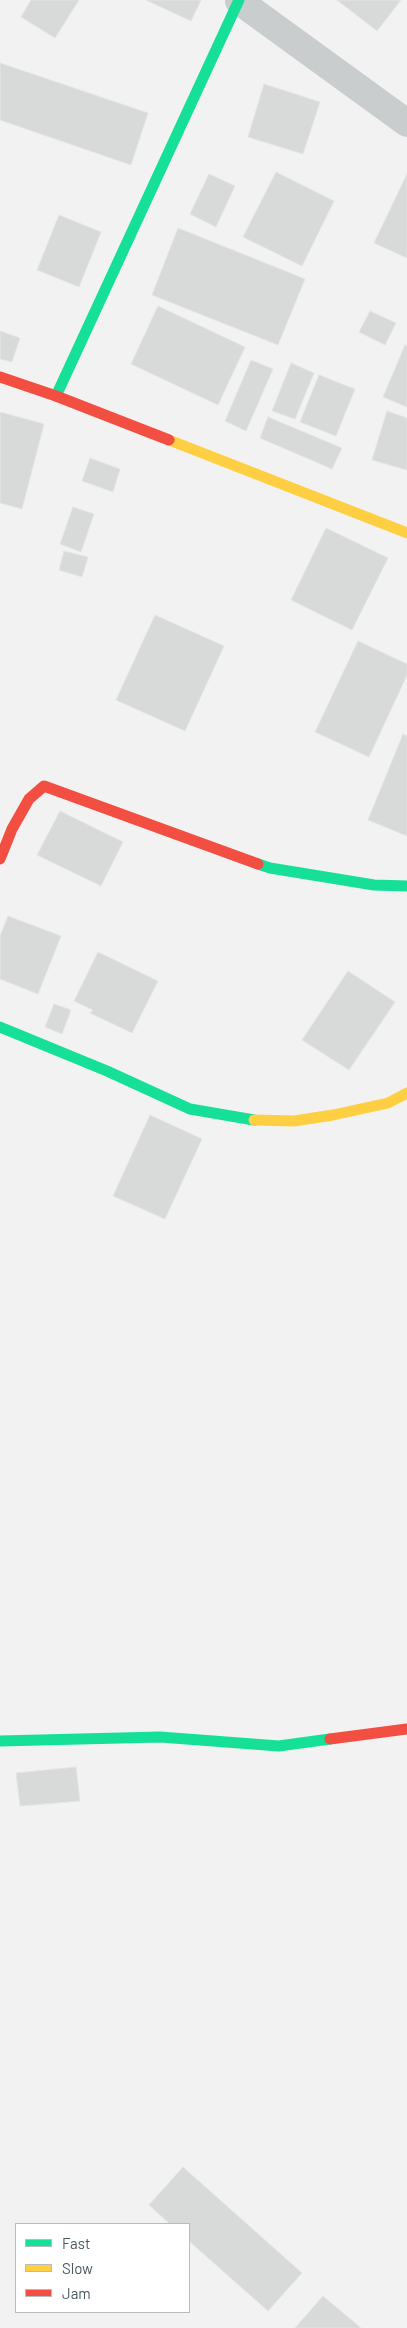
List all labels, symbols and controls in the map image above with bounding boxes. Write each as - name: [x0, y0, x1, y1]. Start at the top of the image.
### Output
- legend: [15, 2223, 190, 2313]
- text: Fast: [62, 2234, 90, 2252]
- text: Slow: [62, 2259, 93, 2277]
- text: Jam: [62, 2284, 91, 2302]

